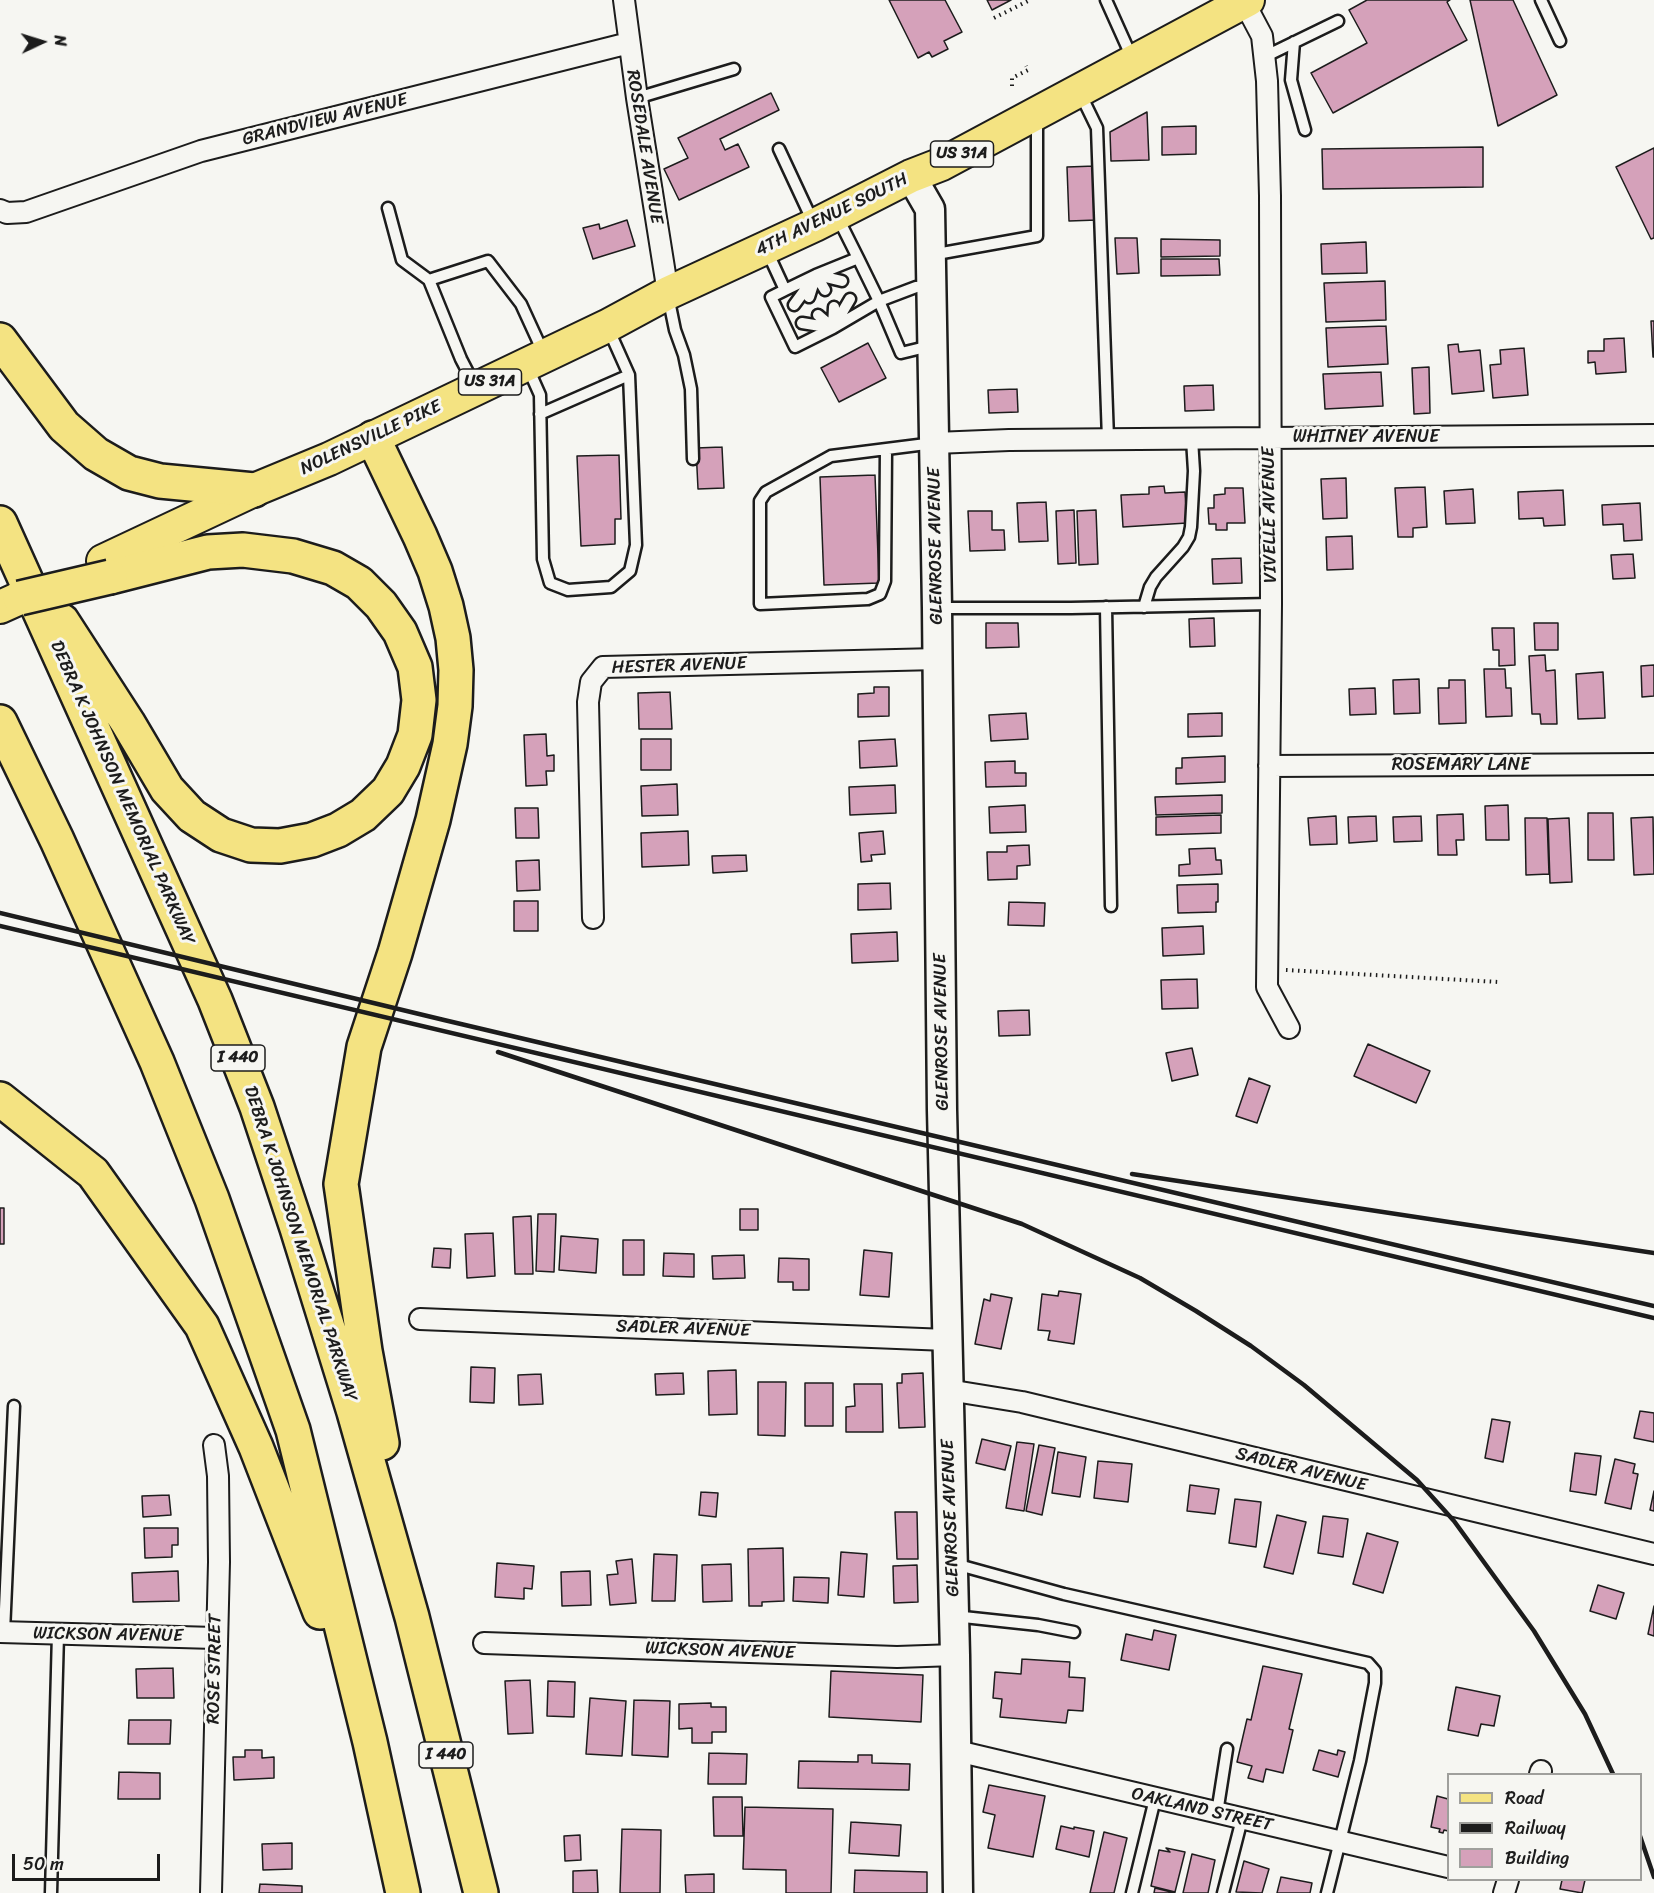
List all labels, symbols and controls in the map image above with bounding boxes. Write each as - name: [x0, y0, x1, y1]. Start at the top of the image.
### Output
- north arrow: [12, 12, 72, 72]
- text: N: [46, 34, 75, 47]
- street label: ROSEDALE AVENUE: [621, 68, 667, 226]
- street label: GRANDVIEW AVENUE: [240, 89, 410, 151]
- road number: US 31A: [930, 141, 994, 167]
- street label: 4TH AVENUE SOUTH: [752, 169, 912, 261]
- road number: US 31A: [458, 369, 522, 395]
- street label: NOLENSVILLE PIKE: [297, 396, 445, 480]
- street label: WHITNEY AVENUE: [1293, 426, 1439, 448]
- street label: VIVELLE AVENUE: [1258, 447, 1282, 583]
- street label: GLENROSE AVENUE: [924, 467, 948, 625]
- street label: DEBRA K JOHNSON MEMORIAL PARKWAY: [45, 638, 199, 948]
- street label: HESTER AVENUE: [611, 653, 747, 679]
- street label: ROSEMARY LANE: [1392, 754, 1530, 776]
- street label: GLENROSE AVENUE: [930, 953, 954, 1111]
- road number: I 440: [211, 1045, 265, 1071]
- street label: DEBRA K JOHNSON MEMORIAL PARKWAY: [239, 1083, 361, 1405]
- street label: SADLER AVENUE: [615, 1316, 751, 1342]
- street label: GLENROSE AVENUE: [937, 1439, 965, 1597]
- street label: SADLER AVENUE: [1233, 1443, 1369, 1497]
- street label: ROSE STREET: [203, 1614, 227, 1724]
- street label: WICKSON AVENUE: [33, 1623, 183, 1647]
- street label: WICKSON AVENUE: [645, 1638, 795, 1664]
- road number: I 440: [419, 1742, 473, 1768]
- legend: [1447, 1773, 1642, 1881]
- text: Road: [1505, 1782, 1544, 1814]
- street label: OAKLAND STREET: [1129, 1783, 1275, 1837]
- text: Railway: [1505, 1812, 1566, 1844]
- scale bar: [15, 1842, 164, 1880]
- text: Building: [1505, 1842, 1569, 1874]
- text: 50 m: [23, 1848, 64, 1880]

